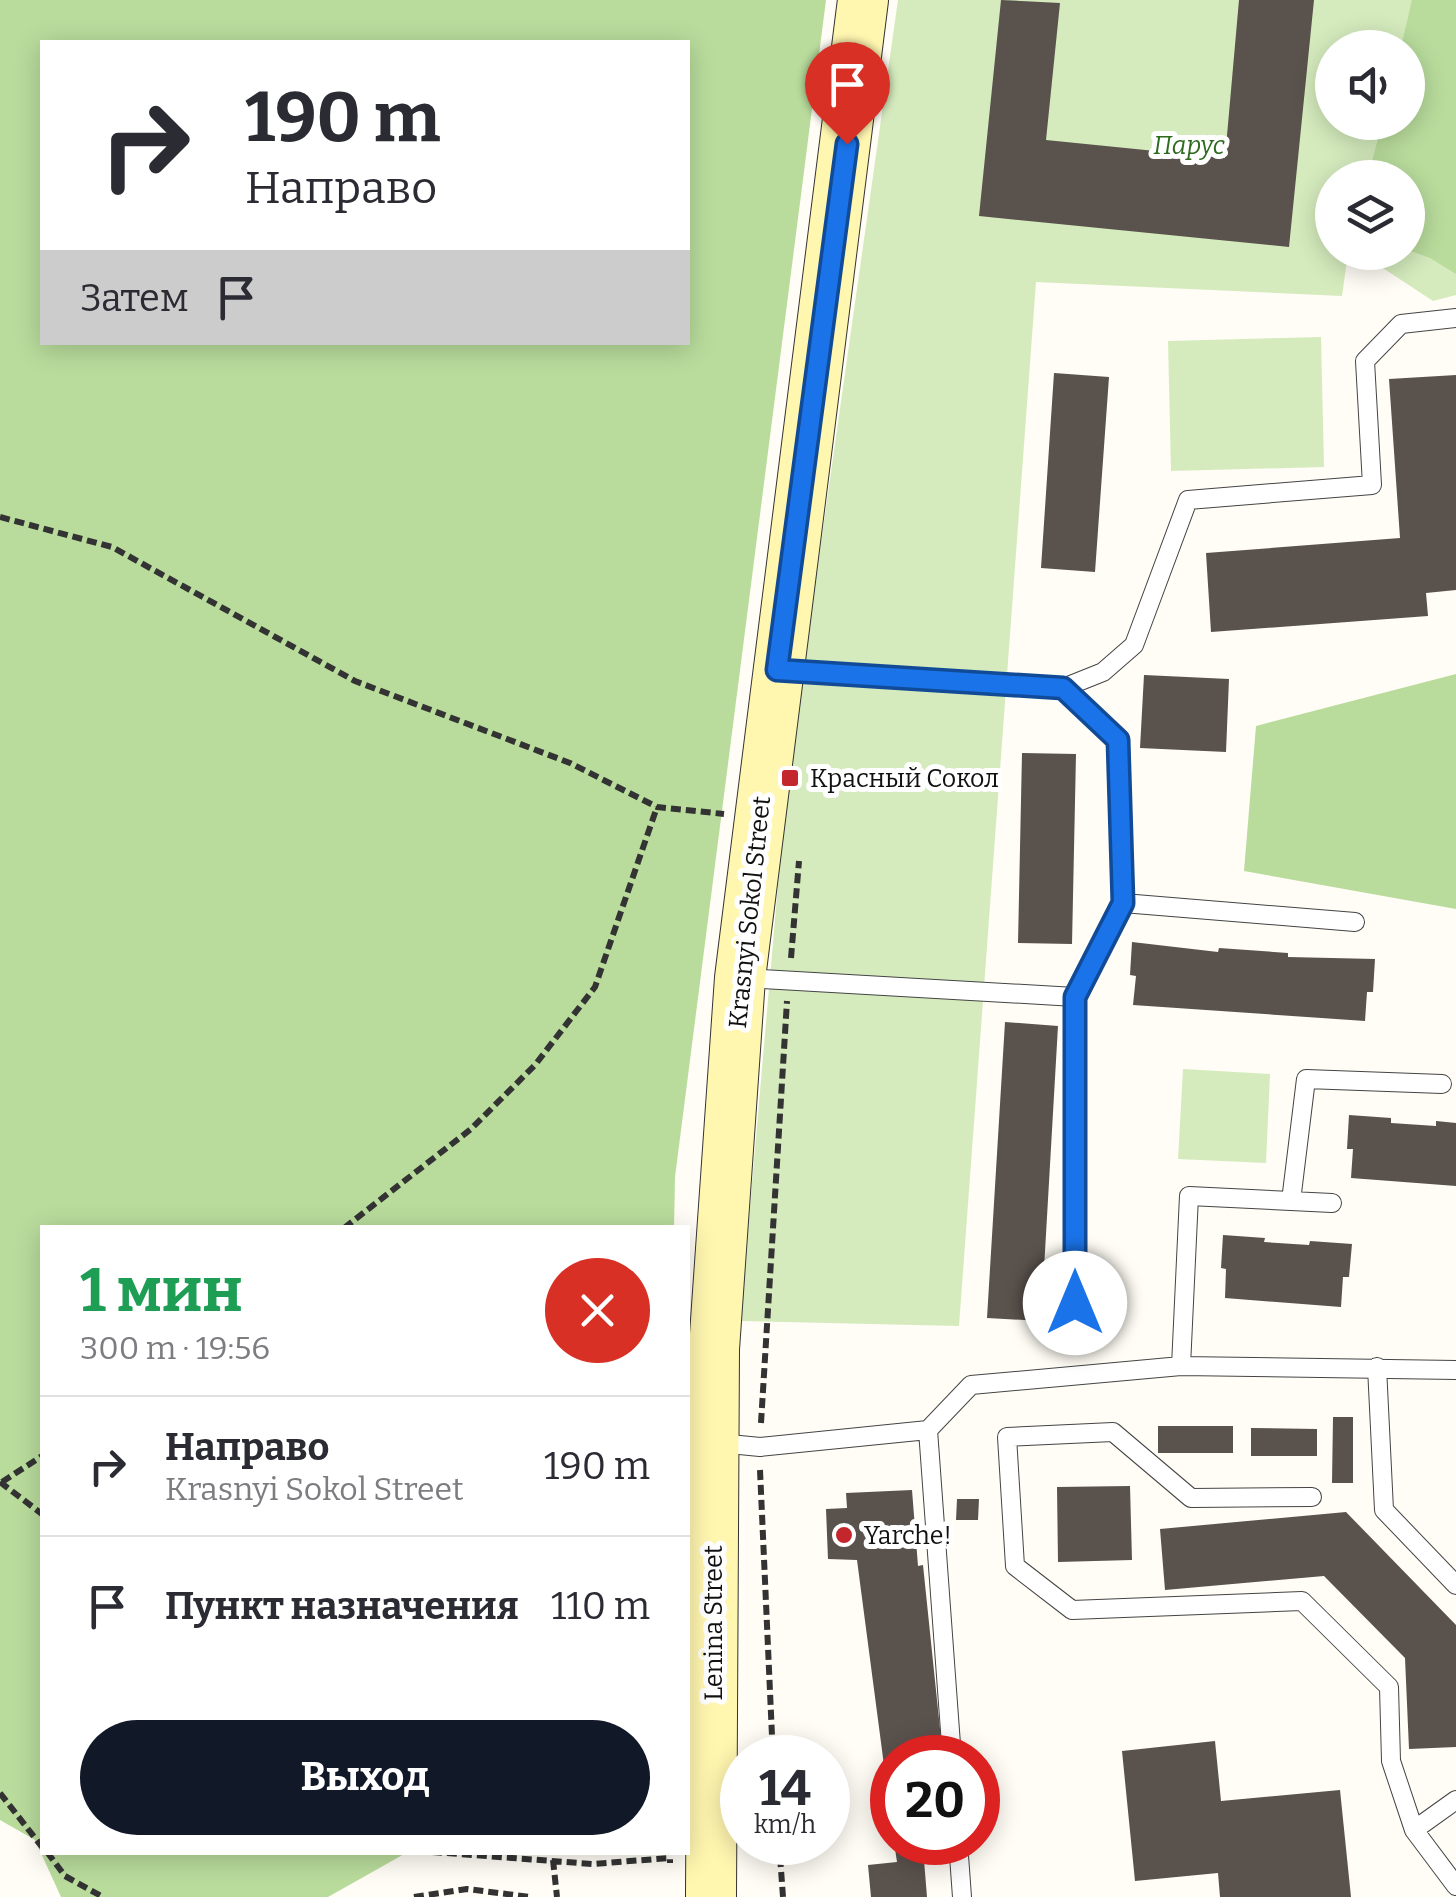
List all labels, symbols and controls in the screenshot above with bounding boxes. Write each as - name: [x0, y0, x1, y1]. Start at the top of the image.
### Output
- map controls: [1315, 30, 1425, 270]
- button: sound: [1315, 30, 1425, 140]
- pin: [805, 42, 890, 145]
- icon: arrive: [820, 57, 875, 112]
- text: 190 m: [245, 76, 440, 160]
- icon: right: [80, 80, 210, 210]
- park label: Парус: [1153, 131, 1225, 161]
- button: layers: [1315, 160, 1425, 270]
- text: Направо: [245, 161, 437, 215]
- icon: arrive: [209, 270, 264, 325]
- text: Затем: [80, 275, 189, 321]
- place label: Красный Сокол: [810, 764, 999, 794]
- marker: Красный Сокол: [779, 767, 801, 789]
- street label: Krasnyi Sokol Street: [723, 795, 777, 1030]
- position arrow: [1023, 1251, 1127, 1355]
- text: 1 мин: [80, 1255, 242, 1327]
- button: close: [545, 1258, 650, 1363]
- text: 300 m · 19:56: [80, 1329, 270, 1367]
- text: Направо: [165, 1424, 329, 1470]
- icon: right: [80, 1439, 135, 1494]
- text: 190 m: [544, 1443, 650, 1489]
- text: Krasnyi Sokol Street: [165, 1470, 464, 1508]
- place label: Yarche!: [864, 1521, 952, 1551]
- marker: Yarche!: [833, 1524, 855, 1546]
- street label: Lenina Street: [699, 1545, 729, 1701]
- icon: arrive: [80, 1579, 135, 1634]
- text: Пункт назначения: [165, 1583, 519, 1629]
- text: 110 m: [551, 1583, 650, 1629]
- button: Выход: [80, 1720, 650, 1835]
- speed limit sign: 20: [870, 1735, 1000, 1865]
- text: 14: [759, 1758, 811, 1818]
- text: km/h: [754, 1810, 816, 1840]

